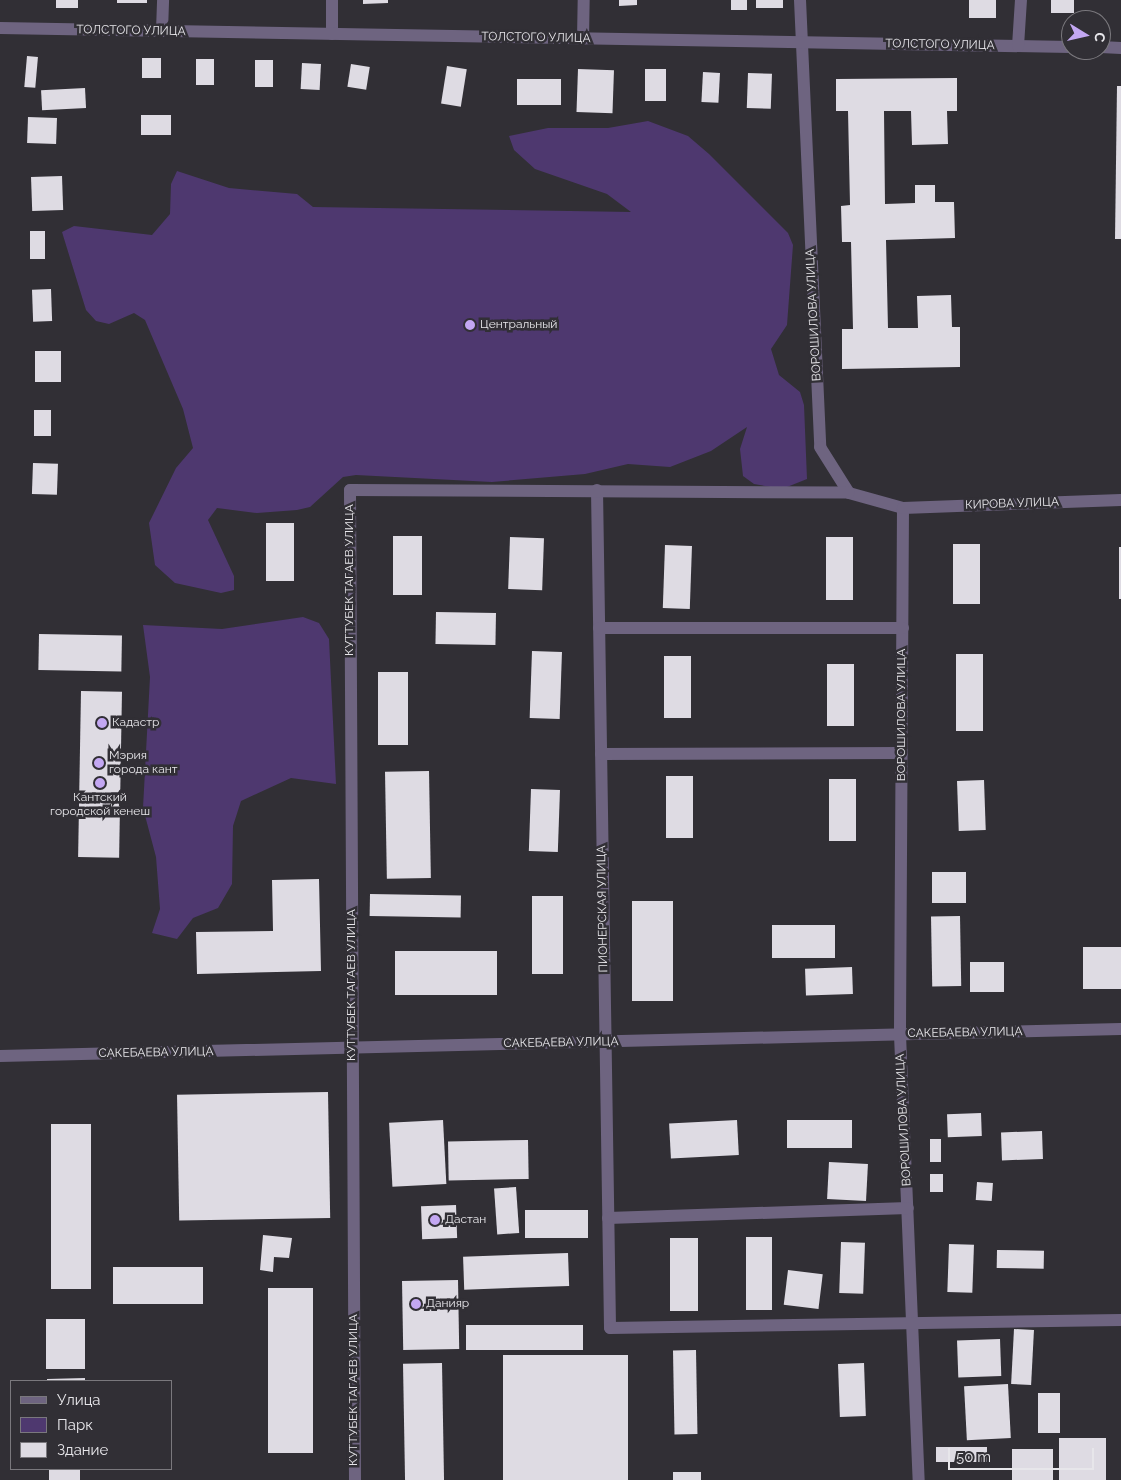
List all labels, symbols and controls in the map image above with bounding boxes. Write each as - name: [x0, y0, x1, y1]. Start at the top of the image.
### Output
- north arrow: [1061, 10, 1111, 60]
- street label: ТОЛСТОГО УЛИЦА: [76, 23, 186, 39]
- street label: ТОЛСТОГО УЛИЦА: [481, 30, 591, 46]
- text: С: [1091, 31, 1108, 43]
- street label: ТОЛСТОГО УЛИЦА: [885, 37, 995, 53]
- street label: ВОРОШИЛОВА УЛИЦА: [803, 248, 825, 382]
- place label: Центральный: [480, 318, 557, 332]
- marker: Центральный: [464, 319, 476, 331]
- street label: КИРОВА УЛИЦА: [965, 495, 1059, 513]
- street label: КУТТУБЕК ТАГАЕВ УЛИЦА: [343, 504, 357, 656]
- street label: ВОРОШИЛОВА УЛИЦА: [895, 649, 909, 781]
- place label: Кадастр: [112, 716, 159, 730]
- marker: Кадастр: [96, 717, 108, 729]
- place label: Мэрия города кант: [109, 749, 178, 777]
- marker: Мэрия города кант: [93, 757, 105, 769]
- marker: Кантский городской кенеш: [94, 777, 106, 789]
- place label: Кантский городской кенеш: [50, 791, 150, 819]
- street label: ПИОНЕРСКАЯ УЛИЦА: [595, 845, 611, 973]
- street label: КУТТУБЕК ТАГАЕВ УЛИЦА: [345, 909, 359, 1061]
- street label: САКЕБАЕВА УЛИЦА: [907, 1025, 1023, 1041]
- street label: САКЕБАЕВА УЛИЦА: [503, 1035, 619, 1051]
- street label: САКЕБАЕВА УЛИЦА: [98, 1045, 214, 1061]
- street label: ВОРОШИЛОВА УЛИЦА: [893, 1053, 915, 1187]
- place label: Дастан: [445, 1213, 486, 1227]
- marker: Дастан: [429, 1214, 441, 1226]
- place label: Данияр: [426, 1297, 469, 1311]
- marker: Данияр: [410, 1298, 422, 1310]
- street label: КУТТУБЕК ТАГАЕВ УЛИЦА: [347, 1314, 361, 1466]
- legend: [10, 1380, 172, 1470]
- text: Улица: [57, 1391, 101, 1409]
- text: Парк: [57, 1416, 93, 1434]
- scale bar: [951, 1438, 1097, 1470]
- text: Здание: [57, 1441, 108, 1459]
- text: 50 m: [956, 1448, 991, 1466]

